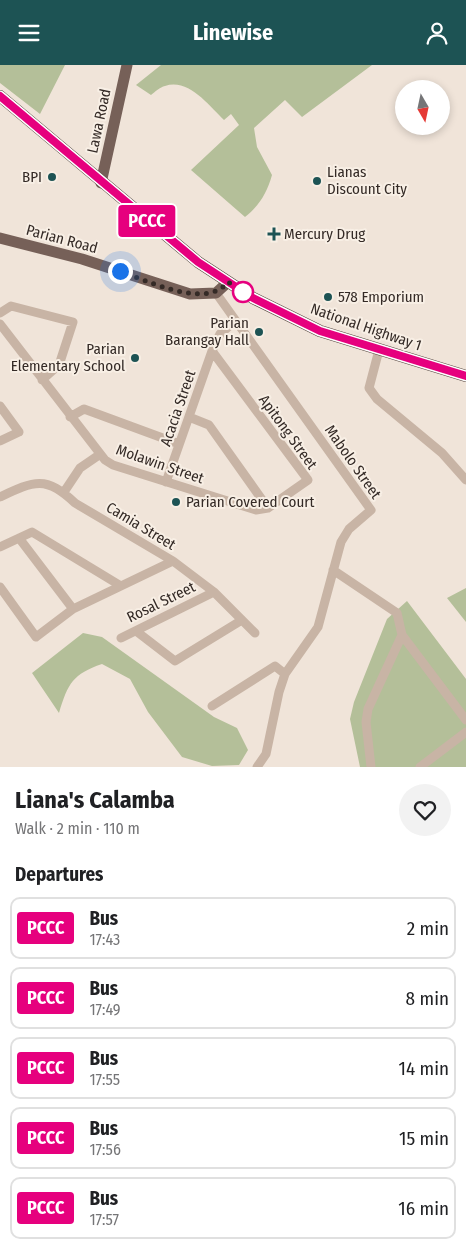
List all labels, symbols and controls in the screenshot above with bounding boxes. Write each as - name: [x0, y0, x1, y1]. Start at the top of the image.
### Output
- icon: menu: [15, 19, 43, 47]
- text: Linewise: [193, 19, 273, 46]
- icon: person: [423, 19, 451, 47]
- north arrow: [395, 80, 450, 135]
- map controls: [395, 80, 450, 135]
- street label: Lawa Road: [83, 87, 115, 155]
- place label: Lianas Discount City: [327, 163, 407, 198]
- place label: BPI: [22, 168, 42, 186]
- marker: BPI: [46, 171, 58, 183]
- marker: Lianas Discount City: [311, 175, 323, 187]
- line badge: PCCC: [112, 205, 182, 237]
- text: PCCC: [128, 210, 166, 232]
- street label: Parian Road: [24, 221, 100, 257]
- place label: Mercury Drug: [284, 225, 365, 243]
- marker: Mercury Drug: [268, 228, 280, 240]
- your location: [108, 259, 133, 284]
- unlabelled marker: [232, 281, 254, 303]
- place label: 578 Emporium: [338, 288, 424, 306]
- marker: 578 Emporium: [322, 291, 334, 303]
- street label: National Highway 1: [308, 300, 424, 354]
- place label: Parian Barangay Hall: [165, 314, 249, 349]
- marker: Parian Barangay Hall: [253, 326, 265, 338]
- place label: Parian Elementary School: [11, 340, 125, 375]
- marker: Parian Elementary School: [129, 352, 141, 364]
- street label: Acacia Street: [157, 367, 199, 449]
- street label: Apitong Street: [255, 391, 321, 473]
- street label: Mabolo Street: [321, 422, 385, 502]
- street label: Molawin Street: [114, 441, 206, 487]
- place label: Parian Covered Court: [186, 493, 314, 511]
- marker: Parian Covered Court: [170, 496, 182, 508]
- street label: Camia Street: [103, 498, 179, 554]
- street label: Rosal Street: [124, 578, 198, 626]
- button: heart: [399, 784, 451, 836]
- text: Liana's Calamba: [15, 786, 175, 814]
- text: Walk · 2 min · 110 m: [15, 819, 140, 838]
- text: Departures: [15, 863, 103, 886]
- text: Bus: [89, 907, 118, 930]
- text: PCCC: [27, 917, 64, 939]
- text: 2 min: [407, 917, 449, 940]
- text: 17:43: [89, 930, 120, 949]
- text: Bus: [89, 977, 118, 1000]
- text: PCCC: [27, 987, 64, 1009]
- text: 8 min: [406, 987, 449, 1010]
- text: 17:49: [89, 1000, 121, 1019]
- text: Bus: [89, 1047, 118, 1070]
- text: PCCC: [27, 1057, 64, 1079]
- text: 14 min: [399, 1057, 449, 1080]
- text: 17:55: [89, 1070, 120, 1089]
- text: Bus: [89, 1117, 118, 1140]
- text: PCCC: [27, 1127, 64, 1149]
- text: 15 min: [399, 1127, 449, 1150]
- text: 17:56: [89, 1140, 121, 1159]
- text: Bus: [89, 1187, 118, 1210]
- text: PCCC: [27, 1197, 64, 1219]
- text: 16 min: [398, 1197, 449, 1220]
- text: 17:57: [89, 1210, 119, 1229]

